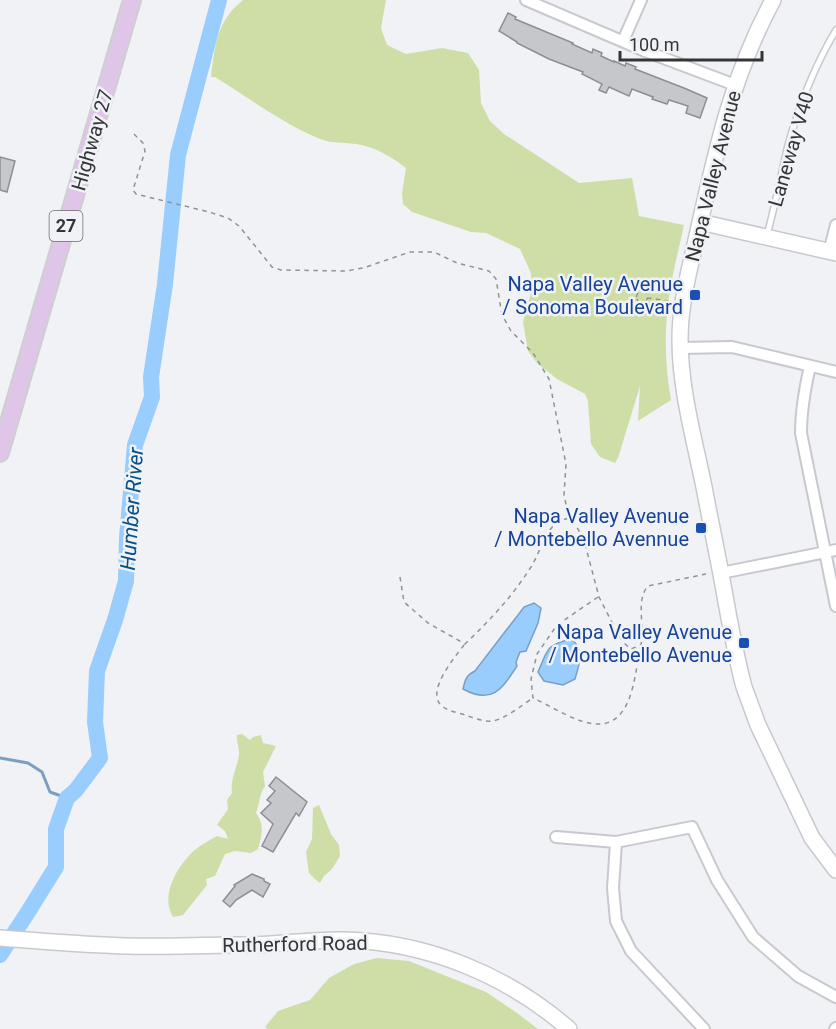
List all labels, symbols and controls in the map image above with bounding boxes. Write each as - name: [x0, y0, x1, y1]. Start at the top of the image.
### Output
- scale bar: [620, 24, 762, 62]
- text: 100 m: [629, 34, 680, 55]
- street label: Highway 27: [66, 87, 118, 193]
- street label: Napa Valley Avenue: [680, 88, 746, 264]
- street label: Laneway V40: [763, 89, 819, 209]
- road number: 27: [50, 211, 82, 241]
- place label: Napa Valley Avenue / Sonoma Boulevard: [502, 272, 683, 319]
- marker: Napa Valley Avenue / Sonoma Boulevard: [688, 288, 702, 302]
- water label: Humber River: [116, 446, 148, 571]
- place label: Napa Valley Avenue / Montebello Avennue: [494, 504, 689, 551]
- marker: Napa Valley Avenue / Montebello Avennue: [694, 521, 708, 535]
- place label: Napa Valley Avenue / Montebello Avenue: [548, 620, 732, 667]
- marker: Napa Valley Avenue / Montebello Avenue: [737, 636, 751, 650]
- street label: Rutherford Road: [222, 931, 368, 957]

